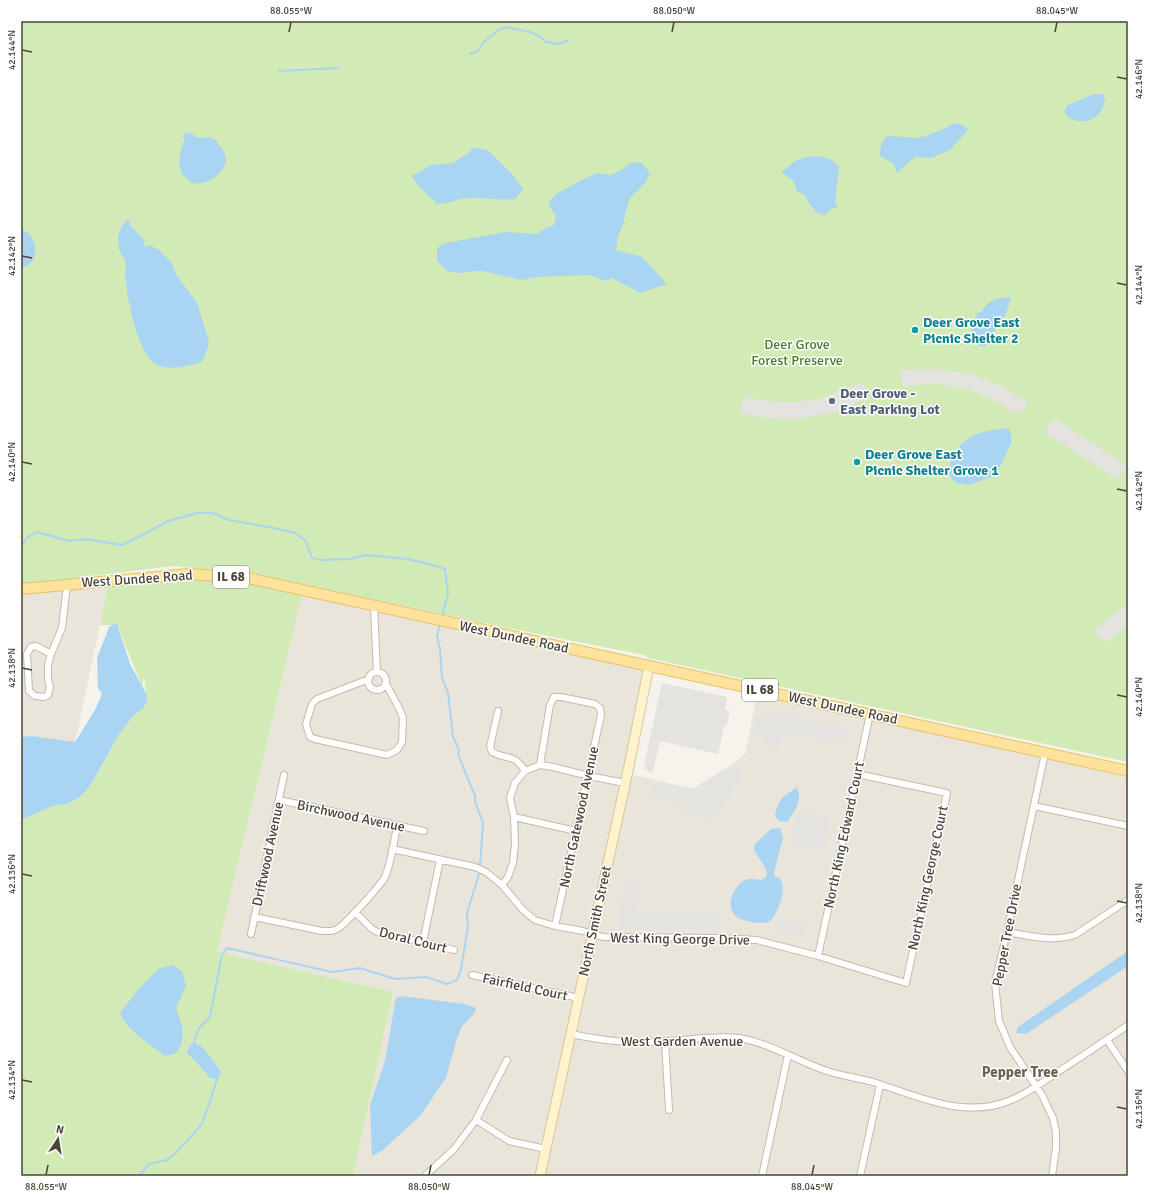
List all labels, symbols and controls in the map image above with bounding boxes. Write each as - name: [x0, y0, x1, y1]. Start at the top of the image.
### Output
- text: 88.055°W: [270, 5, 312, 17]
- text: 88.050°W: [653, 5, 695, 17]
- text: 88.045°W: [1036, 5, 1078, 17]
- text: 42.144°N: [6, 30, 18, 70]
- text: 42.146°N: [1133, 59, 1145, 99]
- text: 42.142°N: [6, 236, 18, 276]
- text: 42.144°N: [1133, 265, 1145, 305]
- place label: Deer Grove East Picnic Shelter 2: [923, 314, 1021, 347]
- marker: Deer Grove East Picnic Shelter 2: [910, 325, 920, 335]
- park label: Deer Grove Forest Preserve: [751, 336, 843, 369]
- place label: Deer Grove - East Parking Lot: [840, 385, 940, 418]
- marker: Deer Grove - East Parking Lot: [827, 396, 837, 406]
- text: 42.140°N: [6, 442, 18, 482]
- place label: Deer Grove East Picnic Shelter Grove 1: [865, 446, 999, 479]
- marker: Deer Grove East Picnic Shelter Grove 1: [852, 457, 862, 467]
- text: 42.142°N: [1133, 471, 1145, 511]
- road number: IL 68: [213, 566, 249, 588]
- street label: West Dundee Road: [81, 567, 193, 591]
- street label: West Dundee Road: [458, 617, 570, 657]
- text: 42.138°N: [6, 648, 18, 688]
- text: 42.140°N: [1133, 677, 1145, 717]
- road number: IL 68: [742, 679, 778, 701]
- street label: West Dundee Road: [787, 688, 899, 728]
- street label: North Gatewood Avenue: [556, 745, 602, 889]
- street label: North King Edward Court: [820, 760, 868, 910]
- street label: Birchwood Avenue: [295, 796, 407, 836]
- street label: Driftwood Avenue: [249, 800, 287, 908]
- street label: North King George Court: [904, 804, 952, 952]
- text: 42.136°N: [6, 854, 18, 894]
- street label: North Smith Street: [575, 864, 615, 978]
- street label: Pepper Tree Drive: [989, 882, 1025, 988]
- text: 42.138°N: [1133, 883, 1145, 923]
- street label: Doral Court: [377, 923, 449, 957]
- street label: West King George Drive: [610, 929, 750, 949]
- street label: Fairfield Court: [481, 970, 569, 1004]
- street label: West Garden Avenue: [621, 1033, 743, 1050]
- text: 42.134°N: [6, 1060, 18, 1100]
- district label: Pepper Tree: [982, 1063, 1058, 1081]
- text: 42.136°N: [1133, 1089, 1145, 1129]
- north arrow: [38, 1119, 78, 1159]
- text: N: [55, 1123, 65, 1137]
- text: 88.055°W: [25, 1181, 67, 1193]
- text: 88.050°W: [408, 1181, 450, 1193]
- text: 88.045°W: [791, 1181, 833, 1193]

